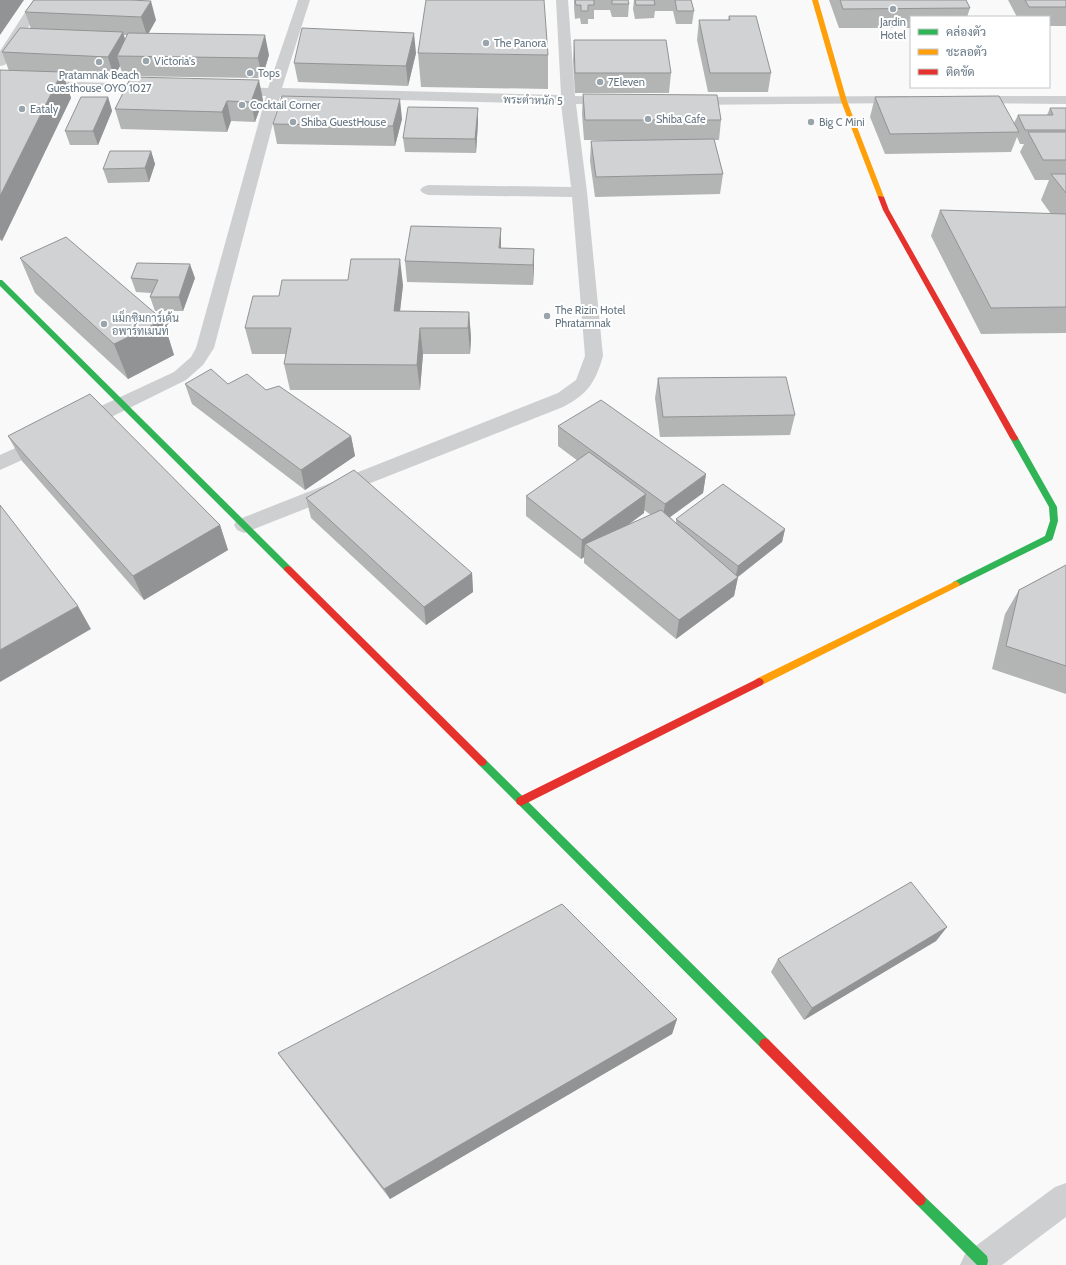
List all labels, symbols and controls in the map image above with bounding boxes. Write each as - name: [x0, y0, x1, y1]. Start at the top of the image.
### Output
- marker: Jardin Hotel: [888, 4, 898, 14]
- place label: Jardin Hotel: [879, 15, 906, 42]
- legend: [910, 16, 1050, 88]
- text: คล่องตัว: [946, 24, 986, 39]
- place label: The Panora: [494, 36, 547, 50]
- marker: The Panora: [481, 38, 491, 48]
- text: ชะลอตัว: [946, 44, 987, 59]
- place label: Victoria's: [154, 54, 196, 68]
- marker: Victoria's: [141, 56, 151, 66]
- marker: Pratamnak Beach Guesthouse OYO 1027: [94, 57, 104, 67]
- text: ติดขัด: [946, 64, 975, 79]
- place label: Tops: [258, 66, 280, 80]
- place label: Pratamnak Beach Guesthouse OYO 1027: [46, 68, 152, 95]
- marker: Tops: [245, 68, 255, 78]
- place label: 7Eleven: [608, 75, 645, 89]
- marker: 7Eleven: [595, 77, 605, 87]
- street label: พระตำหนัก 5: [503, 92, 563, 108]
- place label: Cocktail Corner: [250, 98, 321, 112]
- marker: Cocktail Corner: [237, 100, 247, 110]
- place label: Eataly: [30, 102, 59, 116]
- marker: Eataly: [17, 104, 27, 114]
- place label: Shiba Cafe: [656, 112, 706, 126]
- marker: Shiba Cafe: [643, 114, 653, 124]
- place label: Shiba GuestHouse: [301, 115, 386, 129]
- place label: Big C Mini: [819, 115, 865, 129]
- marker: Shiba GuestHouse: [288, 117, 298, 127]
- marker: Big C Mini: [806, 117, 816, 127]
- place label: The Rizin Hotel Phratamnak: [555, 303, 626, 330]
- place label: แม็กซิมการ์เด้น อพาร์ทเมนท์: [112, 309, 179, 338]
- marker: The Rizin Hotel Phratamnak: [542, 311, 552, 321]
- marker: แม็กซิมการ์เด้น อพาร์ทเมนท์: [99, 319, 109, 329]

